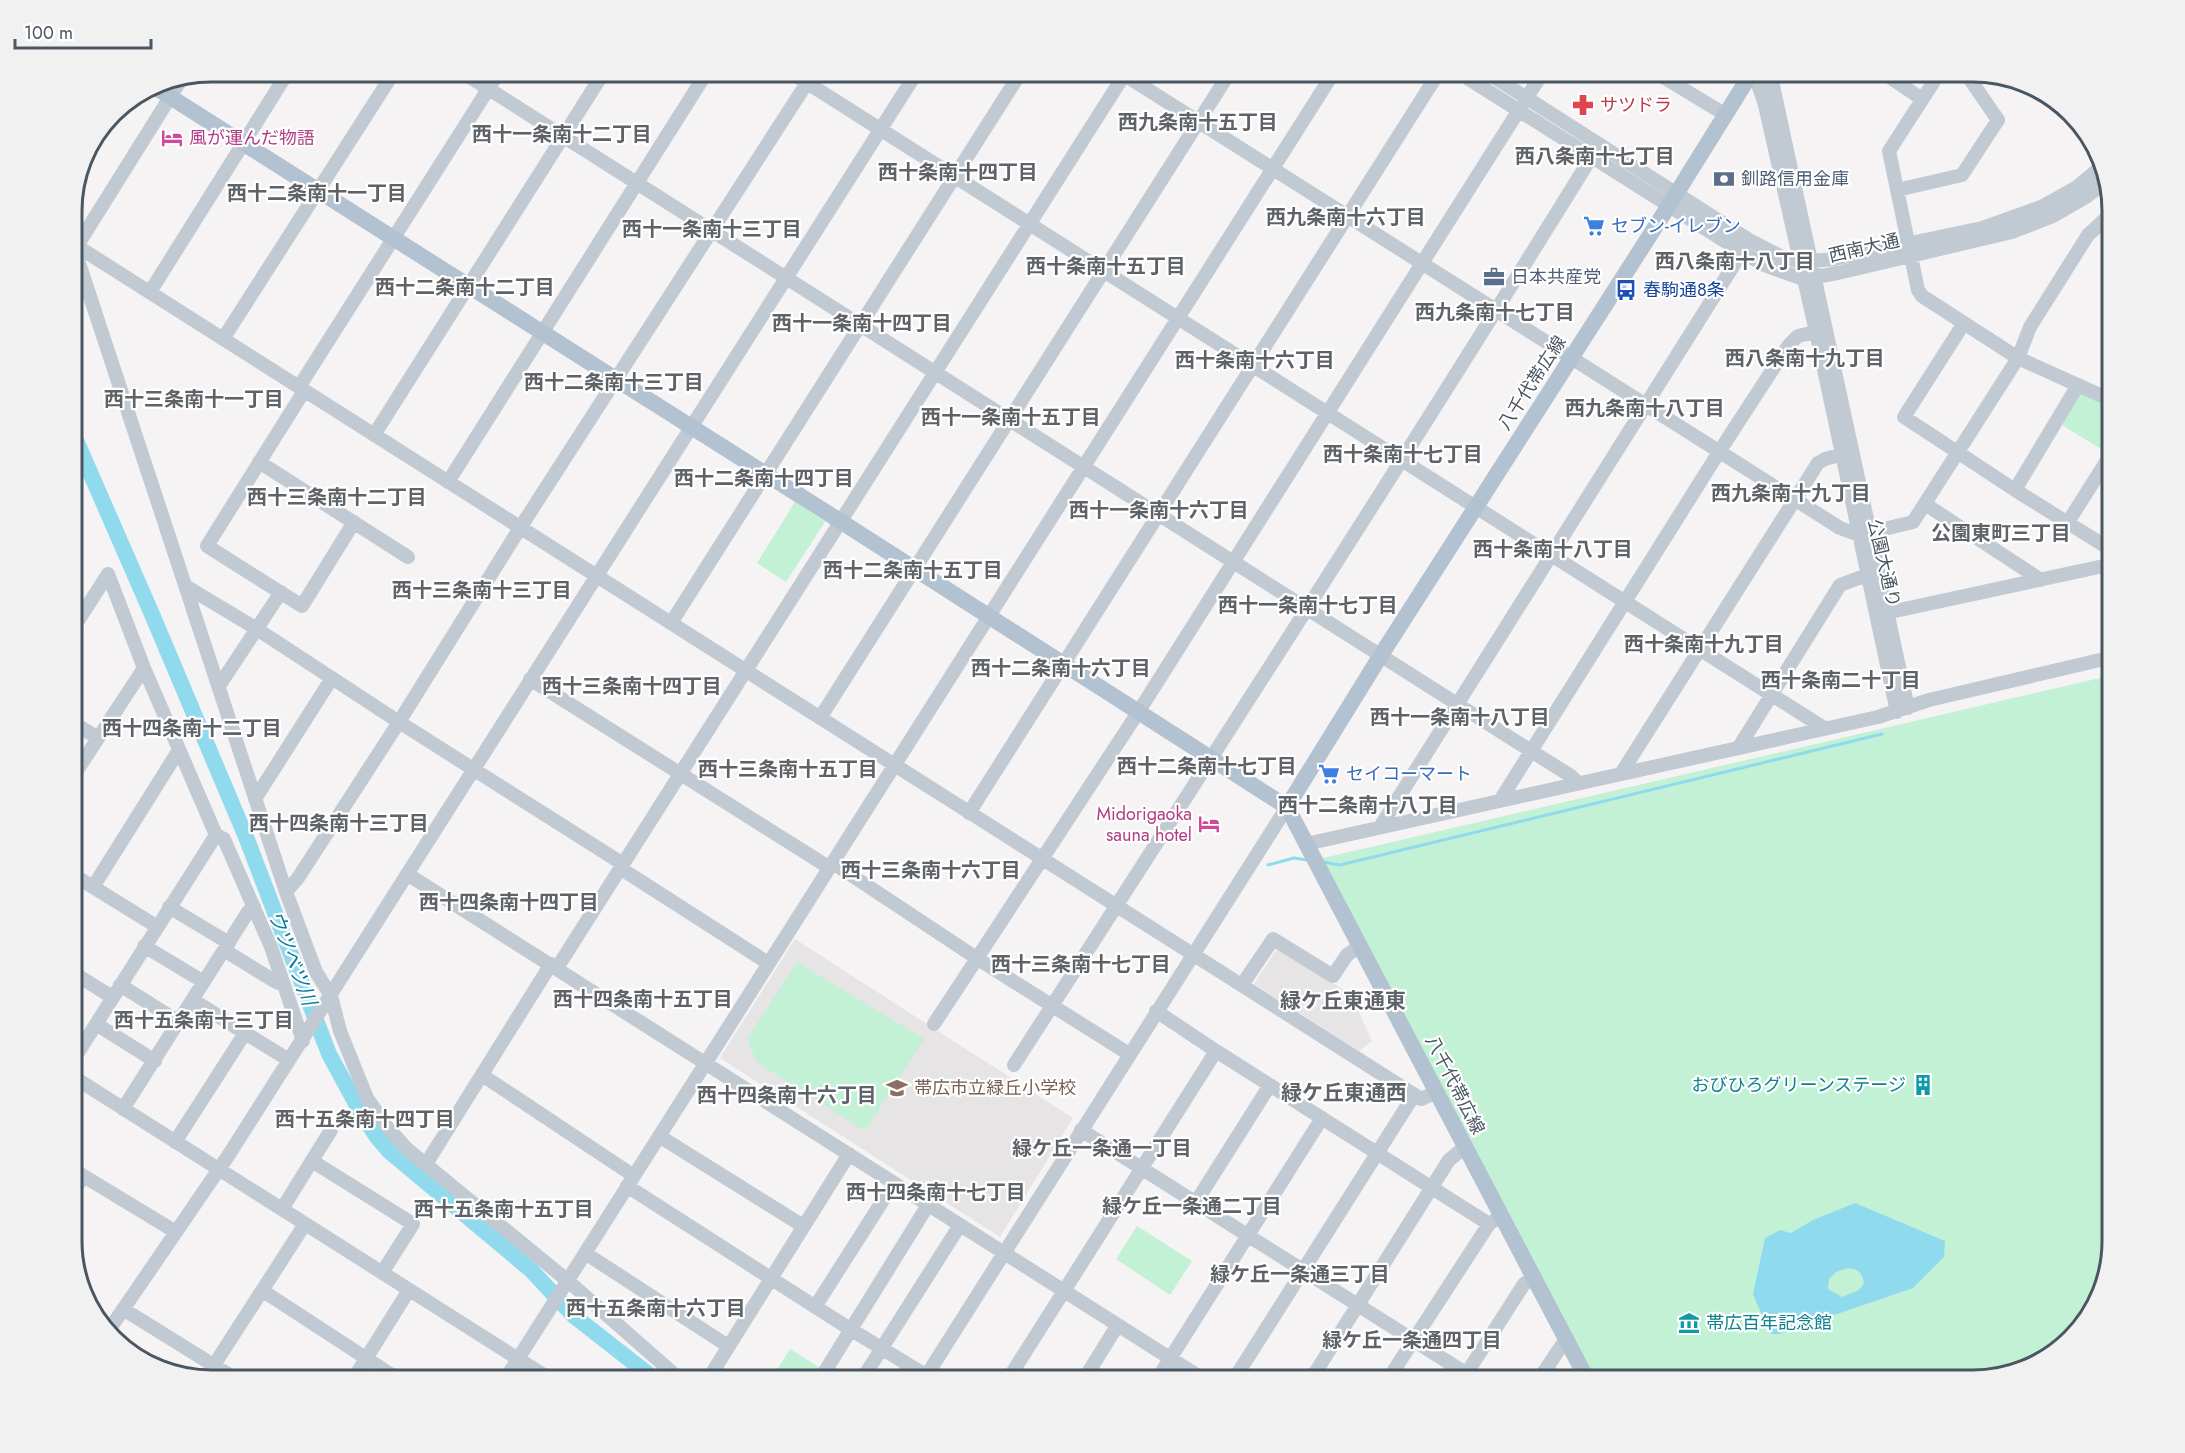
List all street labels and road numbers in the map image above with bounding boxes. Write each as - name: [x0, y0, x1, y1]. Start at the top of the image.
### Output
- street label: 西南大通: [1826, 227, 1902, 269]
- street label: 八千代帯広線: [1492, 331, 1572, 435]
- street label: 公園大通り: [1861, 516, 1907, 610]
- street label: 八千代帯広線: [1419, 1031, 1491, 1139]

